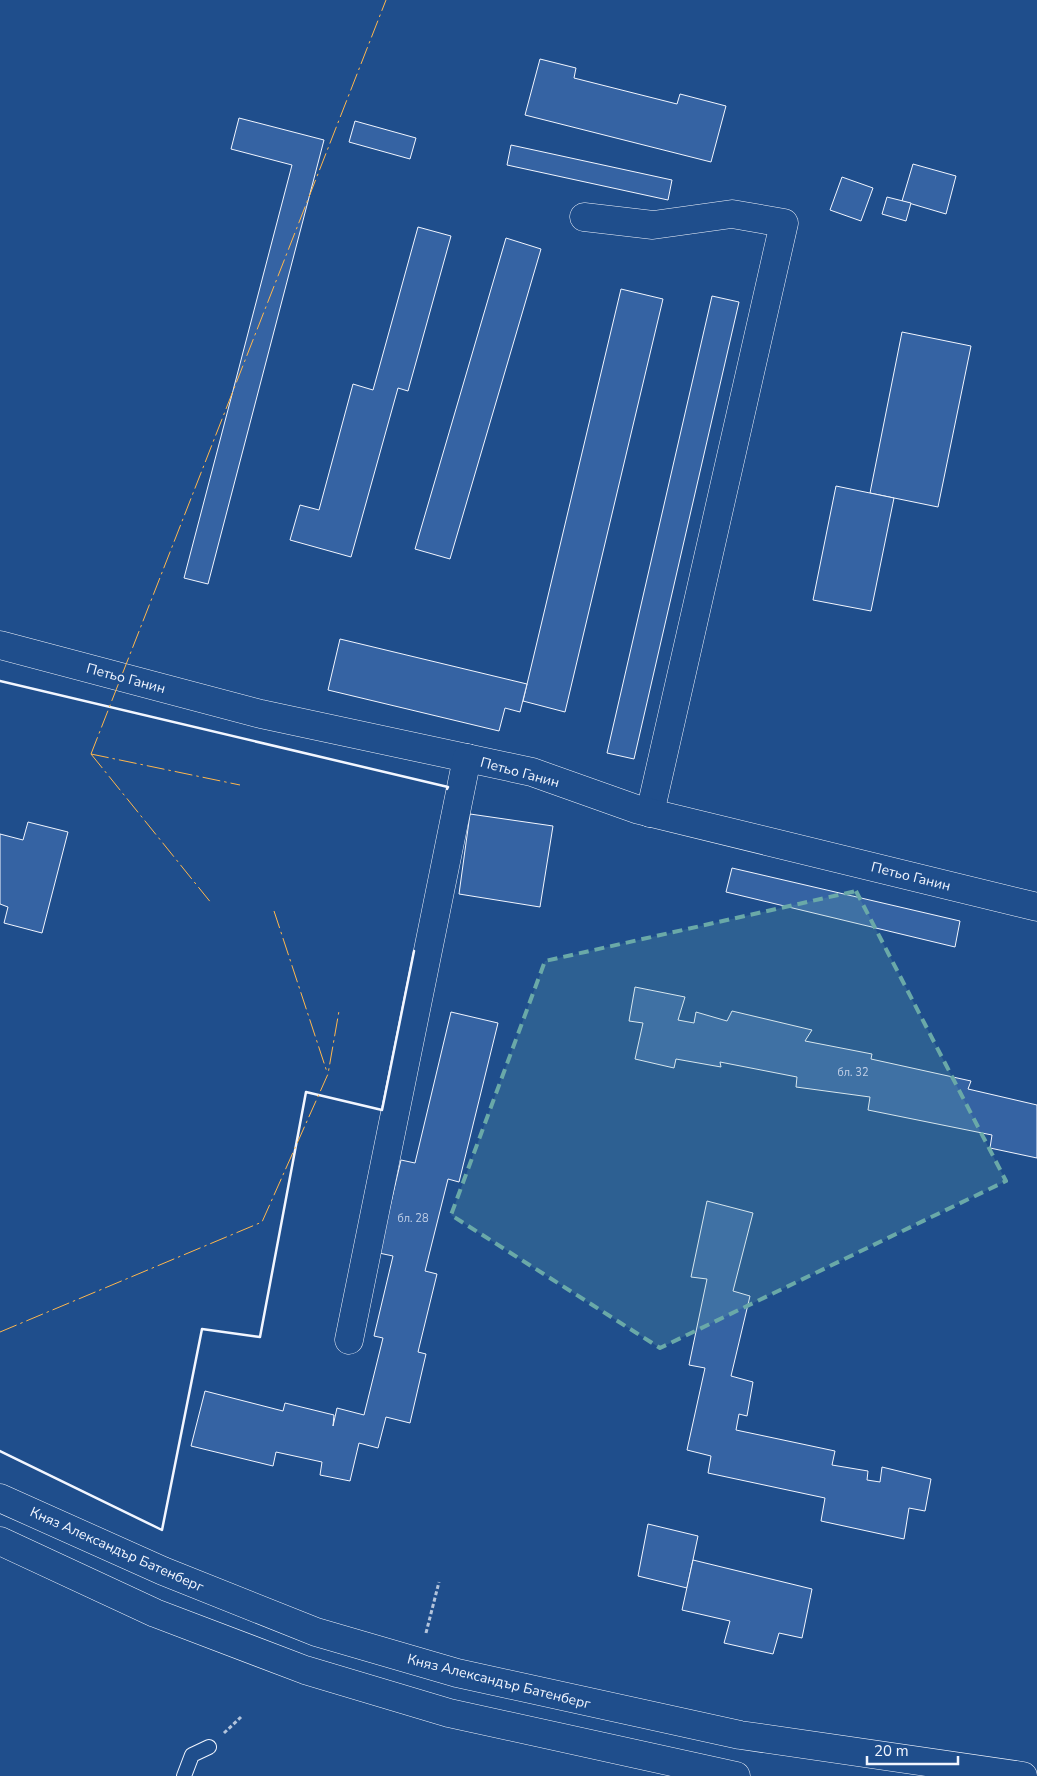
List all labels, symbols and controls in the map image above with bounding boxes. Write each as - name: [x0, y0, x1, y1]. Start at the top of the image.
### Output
- street label: Петьо Ганин: [84, 659, 168, 698]
- street label: Петьо Ганин: [478, 753, 562, 792]
- street label: Петьо Ганин: [869, 857, 953, 896]
- house number: бл. 32: [838, 1065, 868, 1080]
- house number: бл. 28: [398, 1211, 429, 1226]
- street label: Княз Александър Батенберг: [27, 1502, 207, 1596]
- street label: Княз Александър Батенберг: [405, 1649, 593, 1713]
- scale bar: [867, 1734, 958, 1766]
- text: 20 m: [874, 1741, 909, 1761]

